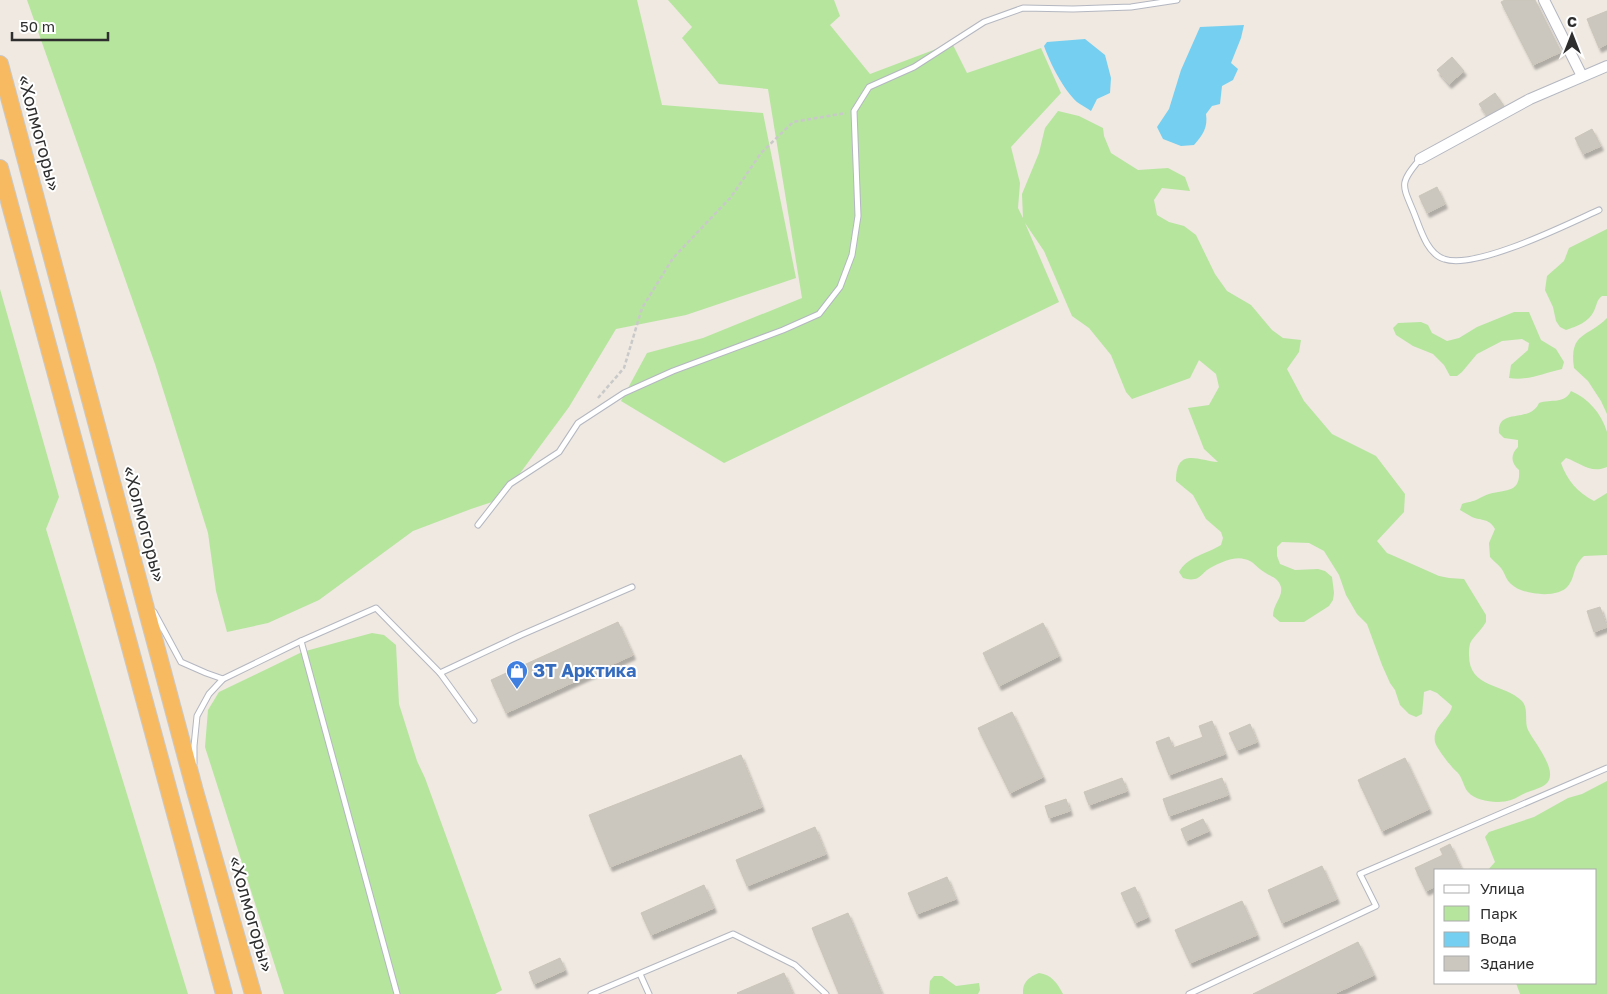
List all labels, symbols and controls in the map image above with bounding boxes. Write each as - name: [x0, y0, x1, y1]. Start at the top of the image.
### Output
- scale bar: [12, 10, 109, 42]
- north arrow: [1547, 10, 1597, 60]
- text: С: [1567, 13, 1577, 30]
- text: 50 m: [20, 17, 55, 35]
- street label: «Холмогоры»: [14, 72, 66, 193]
- street label: «Холмогоры»: [119, 463, 171, 584]
- shop icon: ЗТ Арктика: [505, 659, 529, 690]
- place label: ЗТ Арктика: [533, 659, 636, 681]
- street label: «Холмогоры»: [225, 853, 279, 974]
- legend: [1434, 869, 1597, 984]
- text: Улица: [1480, 879, 1525, 897]
- text: Парк: [1480, 904, 1518, 922]
- text: Вода: [1480, 929, 1517, 947]
- text: Здание: [1480, 954, 1534, 972]

